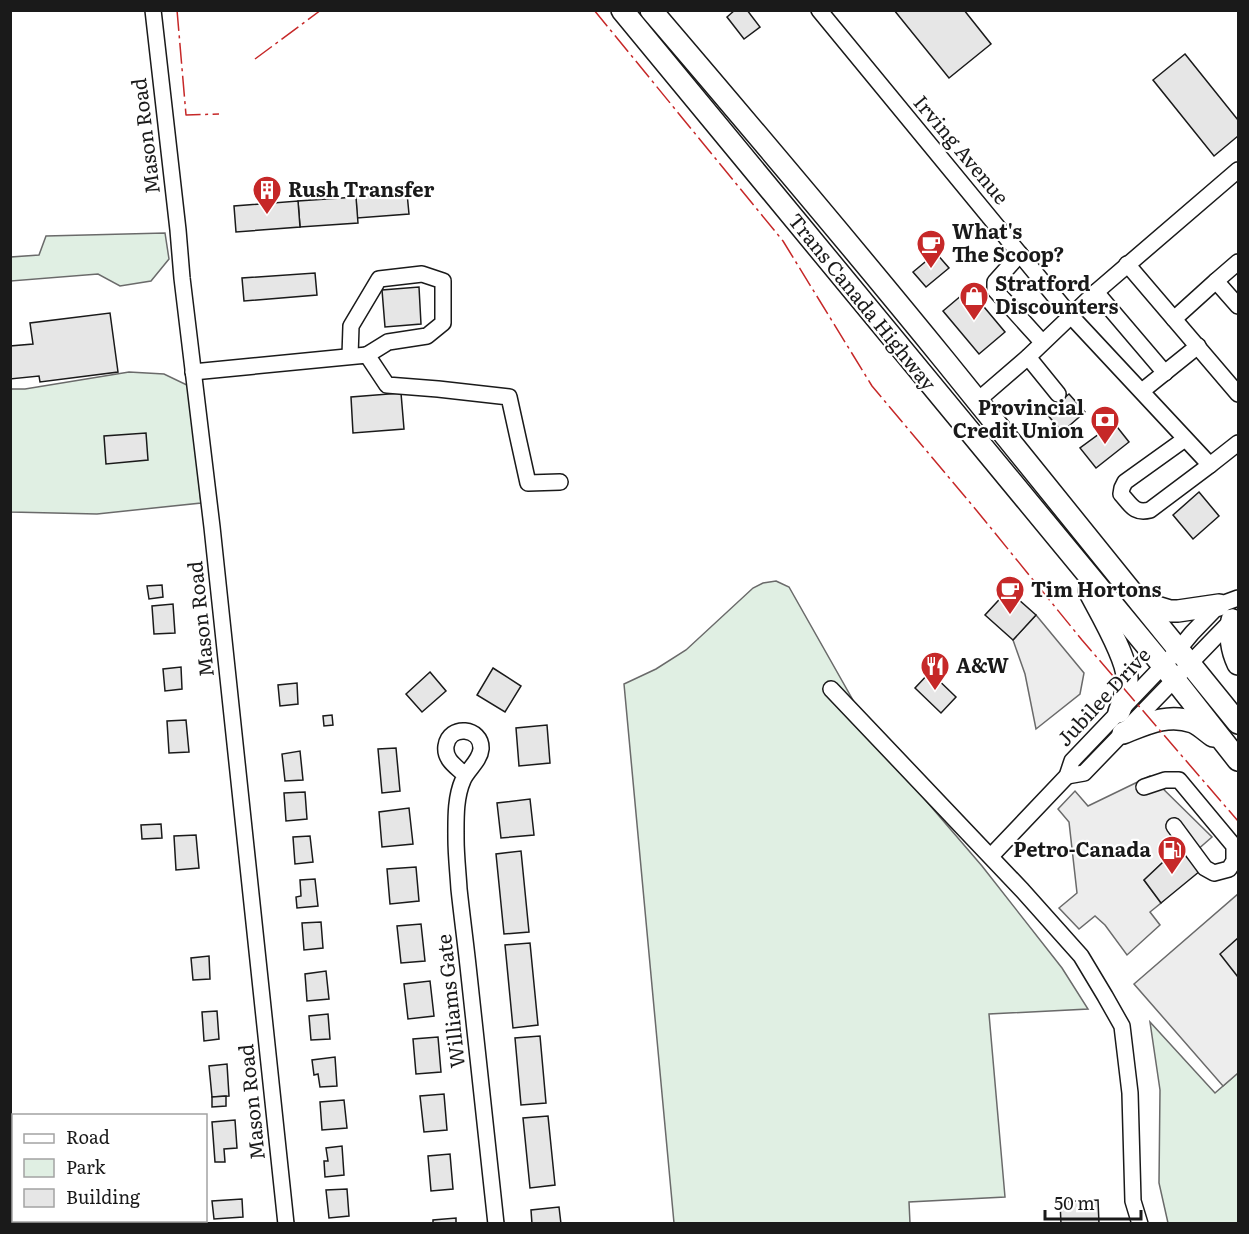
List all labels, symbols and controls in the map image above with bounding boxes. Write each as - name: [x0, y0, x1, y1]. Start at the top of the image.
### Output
- street label: Mason Road: [122, 77, 166, 196]
- street label: Irving Avenue: [908, 87, 1017, 210]
- place label: Rush Transfer: [288, 173, 434, 203]
- building icon: Rush Transfer: [251, 174, 283, 216]
- street label: Trans Canada Highway: [782, 206, 945, 396]
- place label: What's The Scoop?: [952, 215, 1064, 268]
- cafe icon: What's The Scoop?: [915, 228, 947, 270]
- place label: Stratford Discounters: [995, 267, 1118, 320]
- shop icon: Stratford Discounters: [958, 280, 990, 322]
- place label: Provincial Credit Union: [953, 391, 1084, 444]
- bank icon: Provincial Credit Union: [1089, 404, 1121, 446]
- street label: Mason Road: [178, 560, 220, 679]
- place label: Tim Hortons: [1031, 573, 1162, 603]
- cafe icon: Tim Hortons: [994, 574, 1026, 616]
- street label: Jubilee Drive: [1049, 640, 1156, 752]
- place label: A&W: [956, 649, 1009, 679]
- restaurant icon: A&W: [919, 650, 951, 692]
- place label: Petro-Canada: [1013, 833, 1151, 863]
- fuel station icon: Petro-Canada: [1156, 834, 1188, 876]
- street label: Williams Gate: [427, 933, 471, 1070]
- street label: Mason Road: [229, 1043, 271, 1162]
- legend: [12, 1114, 207, 1222]
- text: Road: [66, 1123, 110, 1150]
- text: Park: [66, 1153, 107, 1180]
- text: Building: [66, 1183, 141, 1210]
- scale bar: [1045, 1183, 1141, 1221]
- text: 50 m: [1054, 1189, 1095, 1216]

